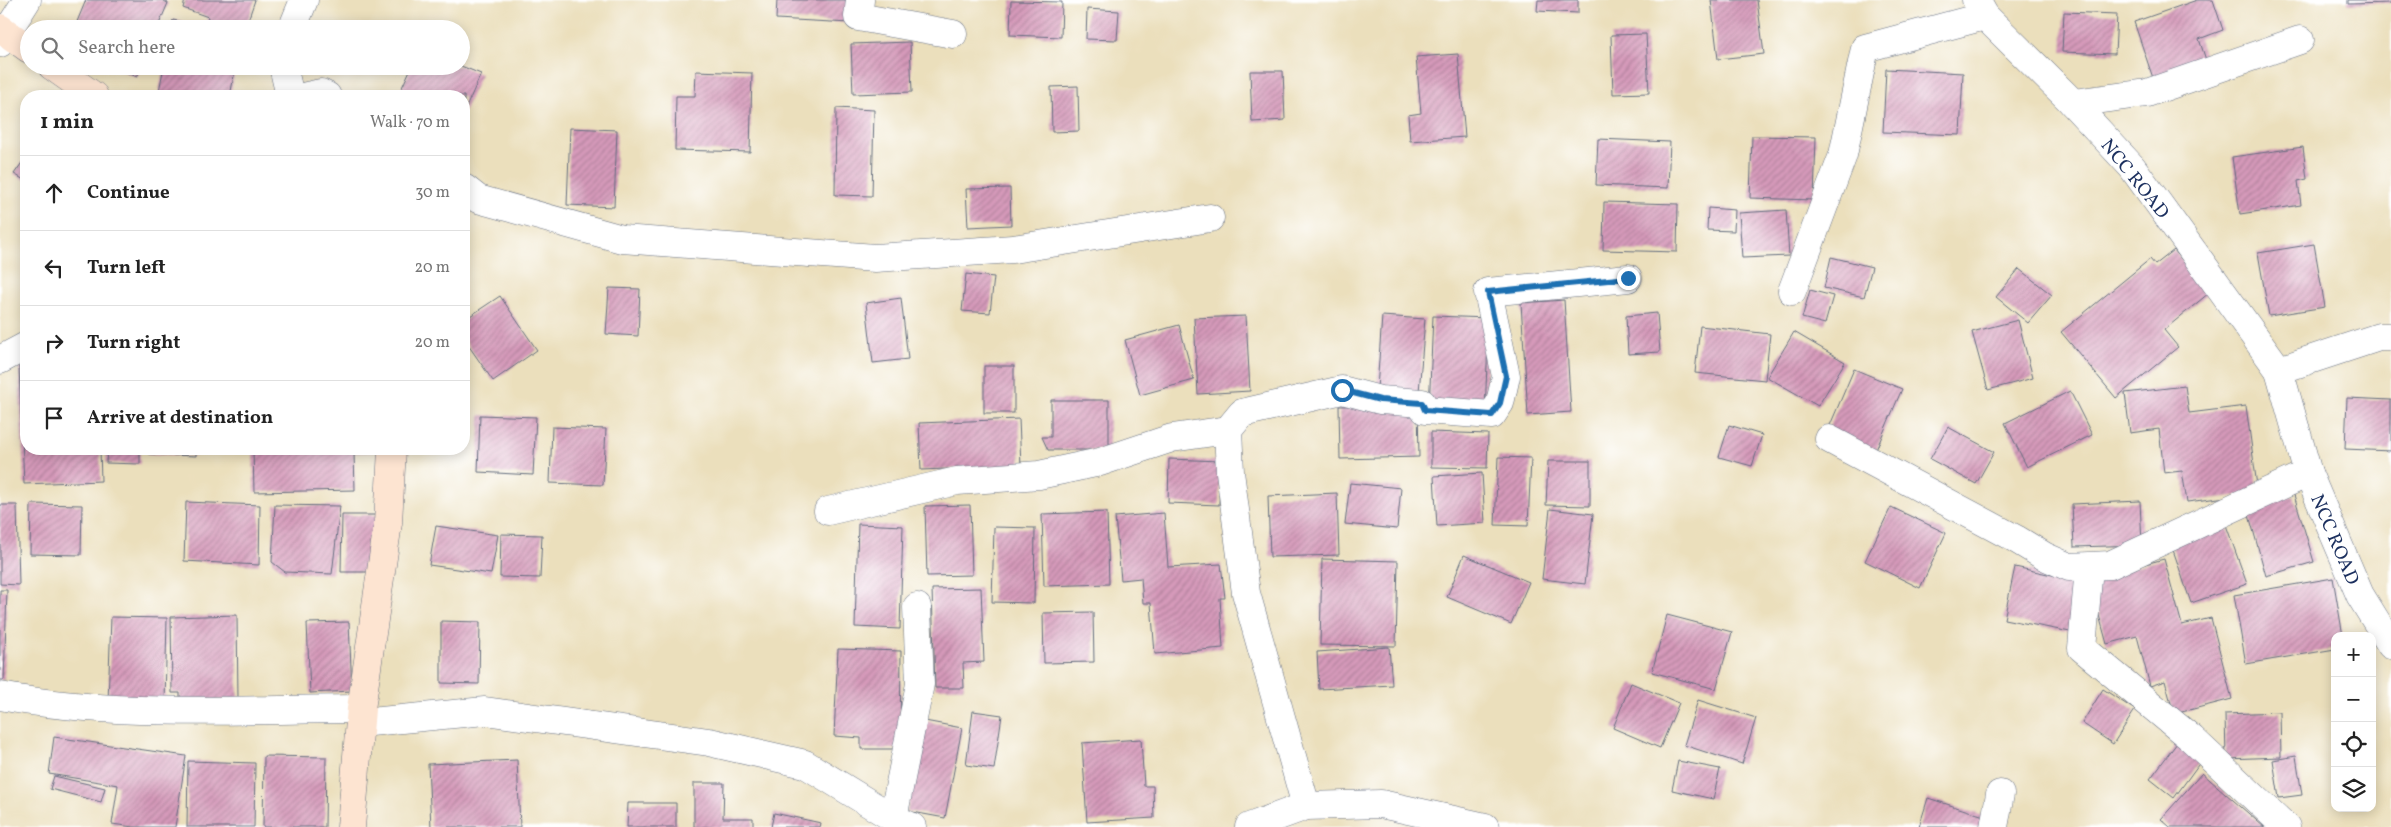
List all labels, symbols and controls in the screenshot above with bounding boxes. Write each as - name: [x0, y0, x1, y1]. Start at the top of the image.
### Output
- search box: [20, 20, 470, 75]
- icon: search: [38, 34, 66, 62]
- text: Search here: [78, 35, 175, 61]
- text: 1 min: [40, 108, 94, 137]
- text: Walk · 70 m: [370, 112, 450, 134]
- street label: NCC ROAD: [2094, 134, 2175, 225]
- icon: ahead: [40, 179, 68, 207]
- text: Continue: [87, 180, 170, 206]
- text: 30 m: [415, 182, 450, 204]
- icon: left: [40, 254, 68, 282]
- text: Turn left: [87, 255, 166, 281]
- text: 20 m: [415, 257, 450, 279]
- route end: [1617, 267, 1640, 290]
- icon: right: [40, 329, 68, 357]
- text: Turn right: [87, 330, 180, 356]
- text: 20 m: [415, 332, 450, 354]
- route start: [1331, 379, 1354, 402]
- icon: arrive: [40, 404, 68, 432]
- text: Arrive at destination: [87, 405, 273, 431]
- street label: NCC ROAD: [2303, 490, 2365, 589]
- map controls: [2331, 632, 2376, 812]
- button: +: [2331, 632, 2376, 677]
- button: −: [2331, 677, 2376, 722]
- button: locate: [2331, 722, 2376, 767]
- button: layers: [2331, 767, 2376, 812]

